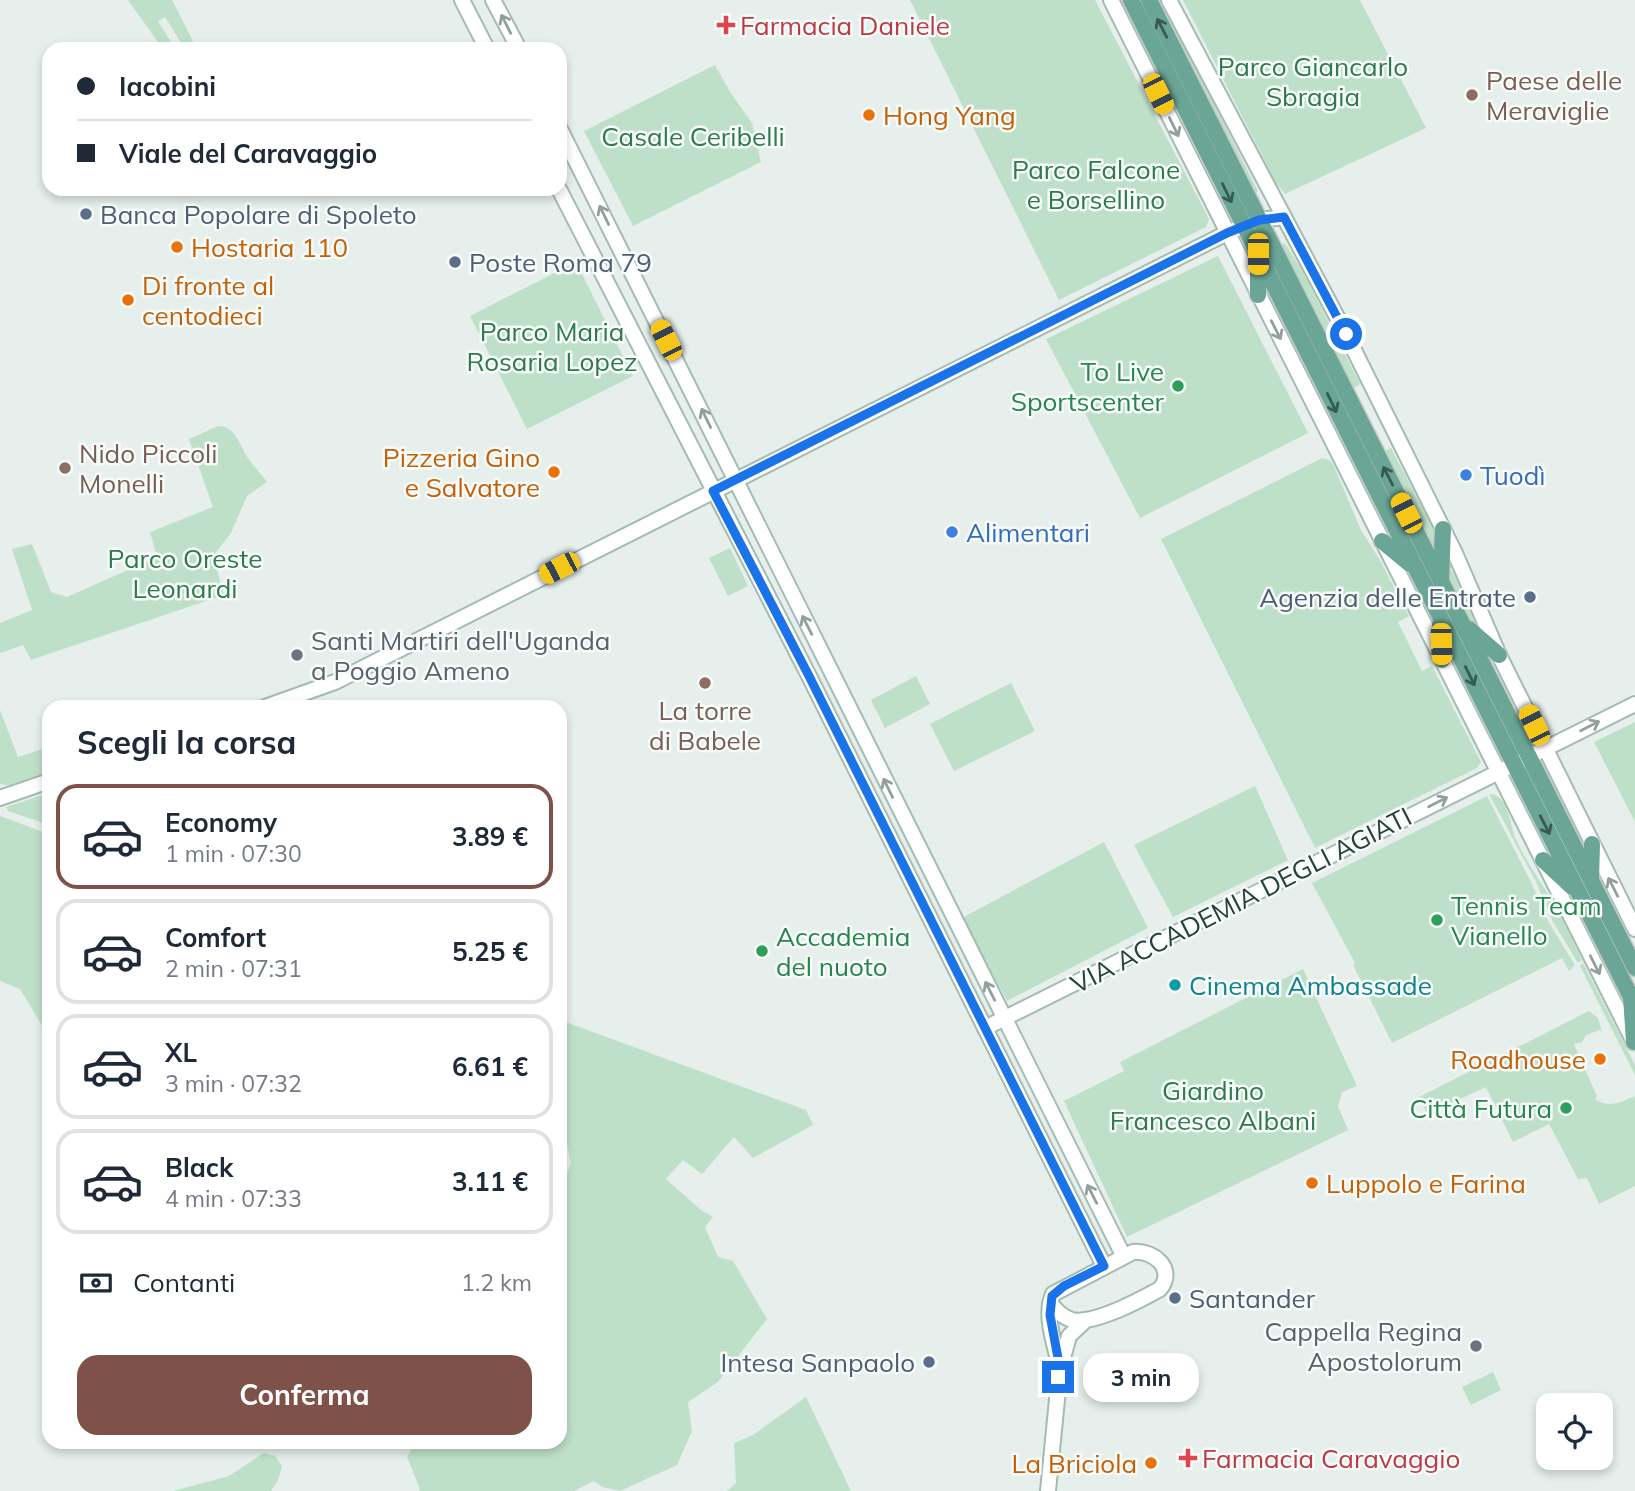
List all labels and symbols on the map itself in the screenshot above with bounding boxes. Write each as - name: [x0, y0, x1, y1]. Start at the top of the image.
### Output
- place label: Farmacia Daniele: [740, 9, 950, 42]
- one-way arrow: [499, 15, 513, 35]
- marker: Farmacia Daniele: [718, 17, 734, 33]
- one-way arrow: [1155, 18, 1169, 39]
- park label: Parco Giancarlo Sbragia: [1218, 50, 1408, 113]
- place label: Paese delle Meraviglie: [1486, 64, 1622, 127]
- car: [1140, 71, 1177, 117]
- marker: Paese delle Meraviglie: [1464, 87, 1480, 103]
- place label: Hong Yang: [883, 99, 1016, 132]
- marker: Hong Yang: [861, 107, 877, 123]
- one-way arrow: [1168, 116, 1182, 137]
- park label: Casale Ceribelli: [601, 120, 785, 153]
- park label: Parco Falcone e Borsellino: [1012, 153, 1180, 216]
- one-way arrow: [1221, 182, 1235, 203]
- place label: Banca Popolare di Spoleto: [100, 198, 417, 231]
- one-way arrow: [597, 205, 611, 226]
- marker: Banca Popolare di Spoleto: [78, 206, 94, 222]
- place label: Hostaria 110: [191, 231, 348, 264]
- car: [1248, 233, 1269, 275]
- marker: Hostaria 110: [169, 239, 185, 255]
- place label: Poste Roma 79: [469, 246, 652, 279]
- marker: Poste Roma 79: [447, 254, 463, 270]
- place label: Di fronte al centodieci: [142, 269, 274, 332]
- marker: Di fronte al centodieci: [120, 292, 136, 308]
- park label: Parco Maria Rosaria Lopez: [466, 315, 638, 378]
- car: [648, 317, 685, 363]
- route start: [1330, 318, 1362, 350]
- one-way arrow: [1270, 319, 1284, 340]
- place label: To Live Sportscenter: [1011, 355, 1165, 418]
- marker: To Live Sportscenter: [1170, 378, 1186, 394]
- one-way arrow: [1326, 392, 1340, 413]
- one-way arrow: [698, 408, 712, 429]
- place label: Nido Piccoli Monelli: [79, 437, 217, 500]
- place label: Pizzeria Gino e Salvatore: [383, 441, 540, 504]
- place label: Tuodì: [1480, 459, 1545, 492]
- marker: Nido Piccoli Monelli: [57, 460, 73, 476]
- marker: Pizzeria Gino e Salvatore: [546, 464, 562, 480]
- one-way arrow: [1380, 466, 1394, 487]
- marker: Tuodì: [1458, 467, 1474, 483]
- car: [1388, 490, 1425, 536]
- place label: Alimentari: [966, 516, 1090, 549]
- marker: Alimentari: [944, 524, 960, 540]
- park label: Parco Oreste Leonardi: [108, 542, 262, 605]
- car: [536, 549, 583, 587]
- place label: Agenzia delle Entrate: [1259, 581, 1516, 614]
- marker: Agenzia delle Entrate: [1522, 589, 1538, 605]
- one-way arrow: [800, 615, 814, 636]
- car: [1430, 623, 1453, 665]
- place label: Santi Martiri dell'Uganda a Poggio Ameno: [311, 624, 610, 687]
- marker: Santi Martiri dell'Uganda a Poggio Ameno: [289, 647, 305, 663]
- one-way arrow: [1463, 665, 1477, 686]
- marker: La torre di Babele: [697, 675, 713, 691]
- place label: La torre di Babele: [649, 694, 761, 757]
- car: [1516, 702, 1553, 748]
- one-way arrow: [1579, 719, 1600, 733]
- one-way arrow: [881, 778, 895, 799]
- one-way arrow: [1427, 795, 1448, 809]
- street label: VIA ACCADEMIA DEGLI AGIATI: [1065, 799, 1417, 1001]
- one-way arrow: [1538, 814, 1552, 835]
- one-way arrow: [1606, 877, 1620, 898]
- place label: Tennis Team Vianello: [1451, 889, 1602, 952]
- marker: Tennis Team Vianello: [1429, 912, 1445, 928]
- place label: Accademia del nuoto: [776, 920, 910, 983]
- marker: Accademia del nuoto: [754, 943, 770, 959]
- one-way arrow: [1588, 954, 1602, 975]
- place label: Cinema Ambassade: [1189, 969, 1432, 1002]
- marker: Cinema Ambassade: [1167, 977, 1183, 993]
- one-way arrow: [983, 981, 997, 1002]
- place label: Roadhouse: [1450, 1043, 1586, 1076]
- marker: Roadhouse: [1592, 1051, 1608, 1067]
- park label: Giardino Francesco Albani: [1110, 1074, 1316, 1137]
- place label: Città Futura: [1409, 1092, 1552, 1125]
- marker: Città Futura: [1558, 1100, 1574, 1116]
- place label: Luppolo e Farina: [1326, 1167, 1526, 1200]
- marker: Luppolo e Farina: [1304, 1175, 1320, 1191]
- one-way arrow: [1085, 1184, 1099, 1205]
- place label: Santander: [1189, 1282, 1316, 1315]
- marker: Santander: [1167, 1290, 1183, 1306]
- place label: Cappella Regina Apostolorum: [1264, 1315, 1462, 1378]
- marker: Cappella Regina Apostolorum: [1468, 1338, 1484, 1354]
- place label: Intesa Sanpaolo: [721, 1346, 915, 1379]
- callout: 3 min: [1082, 1352, 1198, 1402]
- marker: Intesa Sanpaolo: [921, 1354, 937, 1370]
- route end: [1042, 1361, 1074, 1393]
- place label: Farmacia Caravaggio: [1202, 1442, 1460, 1475]
- place label: La Briciola: [1011, 1447, 1137, 1480]
- marker: Farmacia Caravaggio: [1180, 1450, 1196, 1466]
- marker: La Briciola: [1143, 1455, 1159, 1471]

